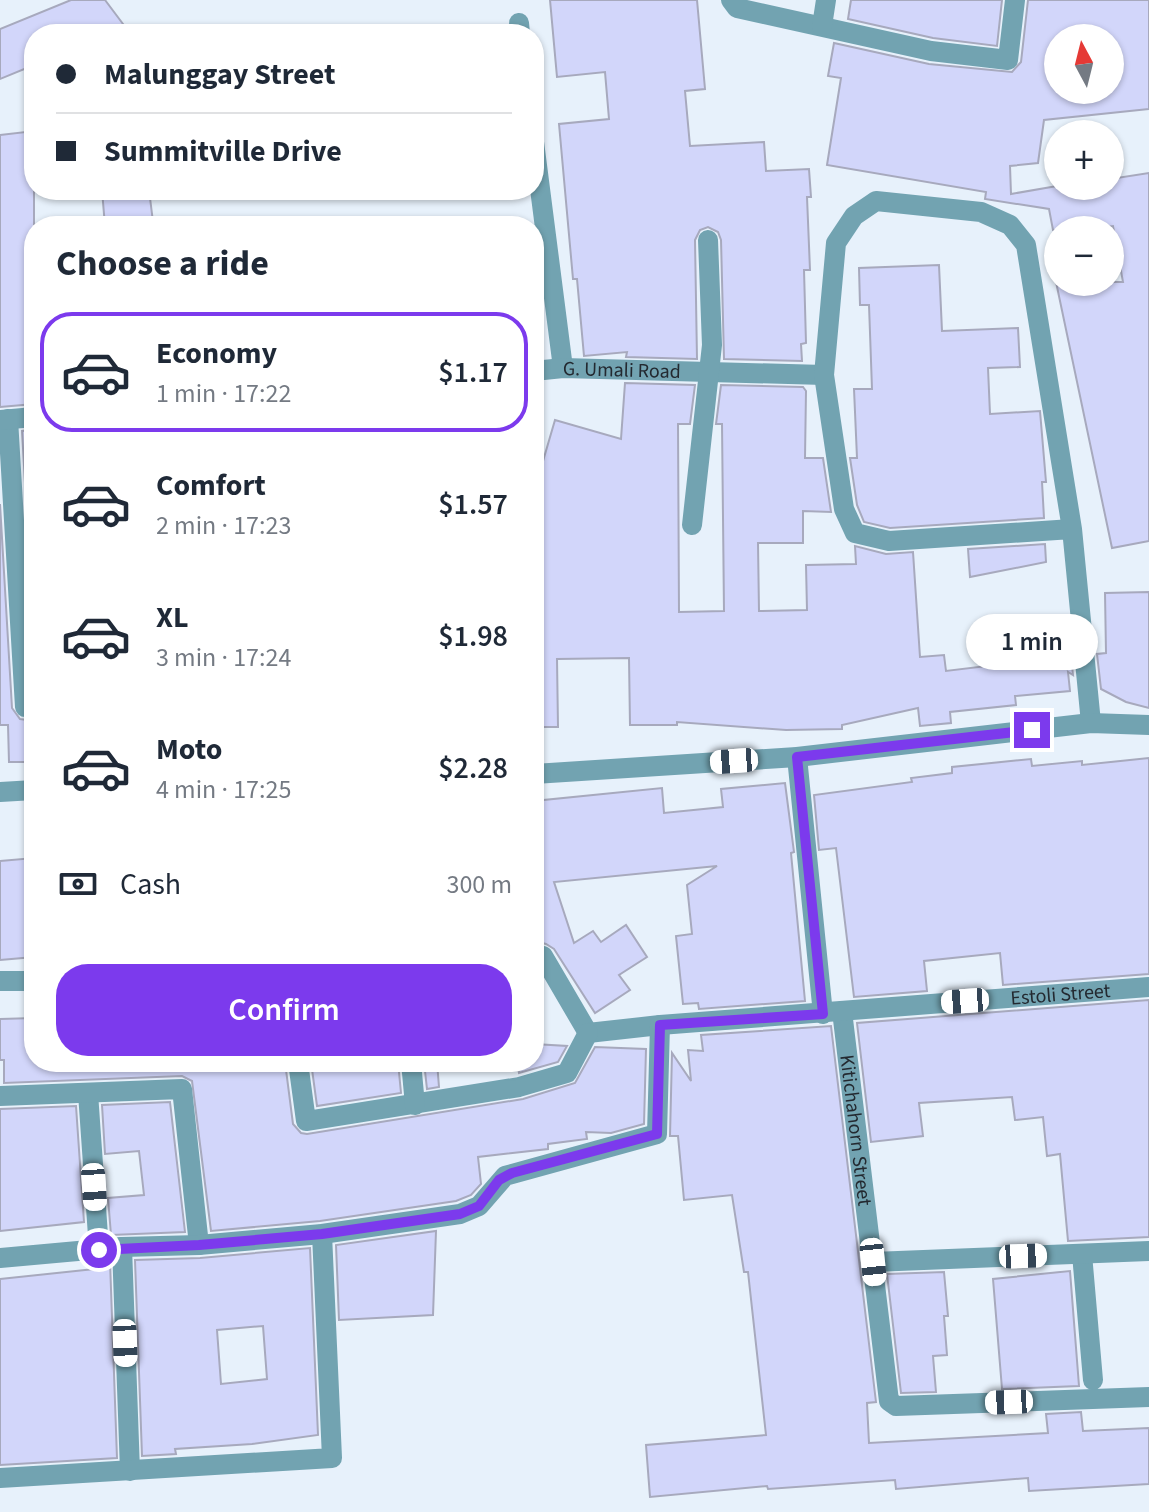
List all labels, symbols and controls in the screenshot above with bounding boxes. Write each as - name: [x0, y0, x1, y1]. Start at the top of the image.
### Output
- north arrow: [1044, 24, 1124, 104]
- map controls: [1044, 24, 1124, 296]
- text: Malunggay Street: [104, 53, 336, 96]
- button: +: [1044, 120, 1124, 200]
- text: Summitville Drive: [104, 130, 342, 173]
- button: −: [1044, 216, 1124, 296]
- text: Choose a ride: [56, 238, 269, 289]
- text: Economy: [156, 332, 277, 375]
- icon: car: [60, 336, 132, 408]
- text: $1.17: [438, 351, 508, 394]
- street label: G. Umali Road: [562, 355, 681, 386]
- text: 1 min · 17:22: [156, 375, 291, 412]
- text: Comfort: [156, 464, 266, 507]
- icon: car: [60, 468, 132, 540]
- text: $1.57: [438, 483, 508, 526]
- text: 2 min · 17:23: [156, 507, 291, 544]
- text: XL: [156, 596, 189, 639]
- icon: car: [60, 600, 132, 672]
- callout: 1 min: [966, 614, 1098, 670]
- text: $1.98: [438, 615, 508, 658]
- text: 1 min: [1001, 623, 1063, 660]
- text: 3 min · 17:24: [156, 639, 291, 676]
- route end: [1014, 712, 1050, 748]
- text: Moto: [156, 728, 222, 771]
- icon: car: [60, 732, 132, 804]
- text: $2.28: [438, 747, 508, 790]
- car: [709, 747, 759, 775]
- text: 4 min · 17:25: [156, 771, 291, 808]
- icon: cash: [56, 862, 100, 906]
- text: Cash: [120, 863, 181, 906]
- text: 300 m: [446, 866, 512, 903]
- button: Confirm: [56, 964, 512, 1056]
- street label: Estoli Street: [1009, 977, 1112, 1013]
- car: [940, 987, 990, 1015]
- street label: Kitichahorn Street: [832, 1053, 878, 1208]
- car: [80, 1162, 108, 1212]
- route start: [81, 1232, 117, 1268]
- car: [859, 1237, 887, 1287]
- car: [999, 1243, 1047, 1269]
- car: [112, 1319, 138, 1367]
- car: [985, 1389, 1033, 1415]

